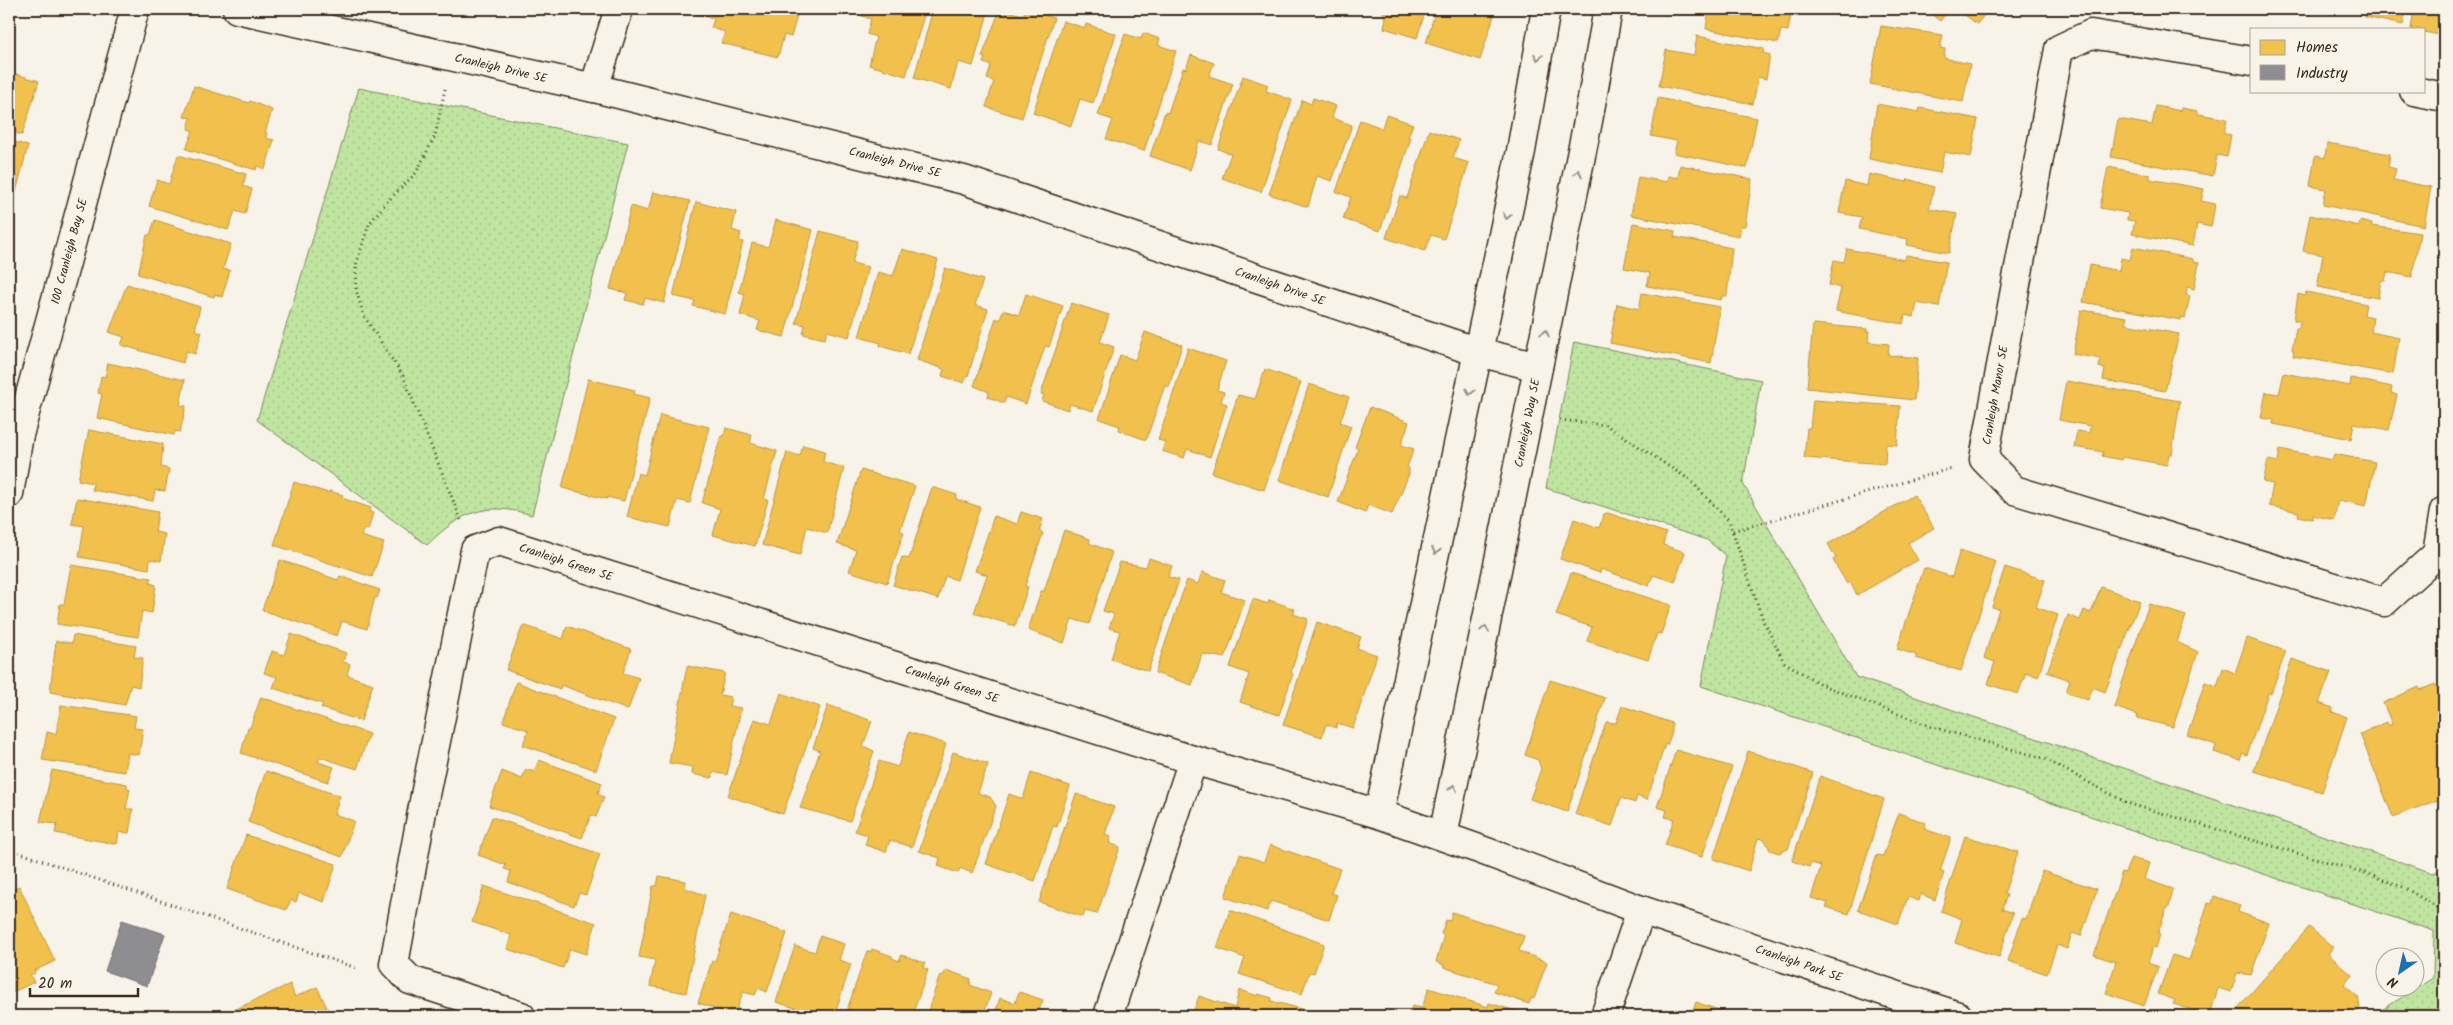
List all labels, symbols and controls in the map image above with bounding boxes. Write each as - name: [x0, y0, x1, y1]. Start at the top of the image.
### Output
- legend: [2250, 28, 2426, 92]
- text: Homes: [2296, 36, 2339, 60]
- street label: Cranleigh Drive SE: [453, 49, 550, 89]
- one-way arrow: [1533, 52, 1543, 61]
- text: Industry: [2296, 62, 2349, 86]
- street label: Cranleigh Drive SE: [847, 142, 944, 183]
- one-way arrow: [1572, 169, 1583, 178]
- street label: 100 Cranleigh Bay SE: [46, 195, 93, 306]
- one-way arrow: [1502, 212, 1513, 221]
- street label: Cranleigh Drive SE: [1232, 262, 1329, 311]
- one-way arrow: [1539, 328, 1550, 337]
- street label: Cranleigh Manor SE: [1977, 343, 2014, 446]
- street label: Cranleigh Way SE: [1510, 376, 1546, 469]
- one-way arrow: [1465, 388, 1475, 397]
- street label: Cranleigh Green SE: [516, 538, 616, 587]
- one-way arrow: [1431, 547, 1441, 556]
- one-way arrow: [1480, 625, 1490, 634]
- street label: Cranleigh Green SE: [902, 660, 1002, 709]
- one-way arrow: [1447, 784, 1458, 793]
- street label: Cranleigh Park SE: [1753, 940, 1846, 988]
- north arrow: [2376, 948, 2426, 998]
- scale bar: [30, 965, 138, 997]
- text: N: [2383, 970, 2403, 994]
- text: 20 m: [38, 972, 72, 996]

